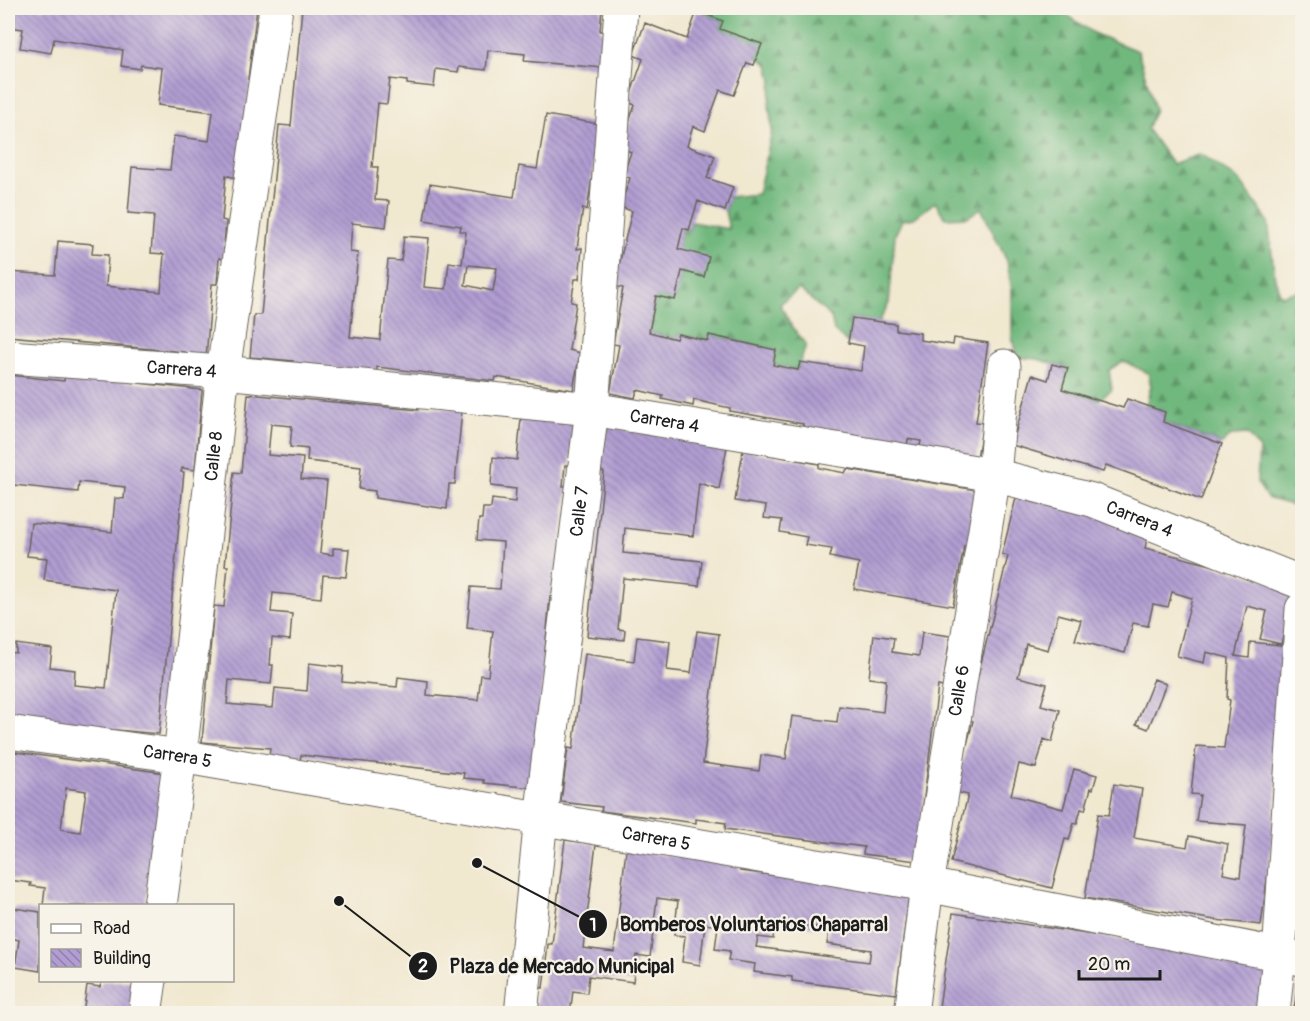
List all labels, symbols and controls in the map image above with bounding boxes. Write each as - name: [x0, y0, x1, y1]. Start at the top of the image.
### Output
- street label: Carrera 4: [146, 356, 218, 384]
- street label: Carrera 4: [628, 404, 702, 439]
- street label: Calle 8: [200, 430, 228, 482]
- street label: Calle 7: [565, 485, 594, 538]
- street label: Carrera 4: [1103, 496, 1177, 543]
- street label: Calle 6: [944, 663, 975, 718]
- street label: Carrera 5: [141, 740, 213, 773]
- street label: Carrera 5: [620, 822, 692, 856]
- legend: [39, 904, 234, 982]
- callout: Bomberos Voluntarios Chaparral: [578, 905, 900, 943]
- text: Bomberos Voluntarios Chaparral: [620, 912, 888, 937]
- text: 1: [589, 914, 597, 937]
- text: Road: [93, 917, 130, 940]
- scale bar: [1079, 943, 1160, 981]
- text: Building: [93, 947, 151, 970]
- callout: Plaza de Mercado Municipal: [408, 947, 687, 985]
- text: 20 m: [1088, 953, 1130, 976]
- text: Plaza de Mercado Municipal: [449, 954, 675, 979]
- text: 2: [418, 955, 428, 978]

